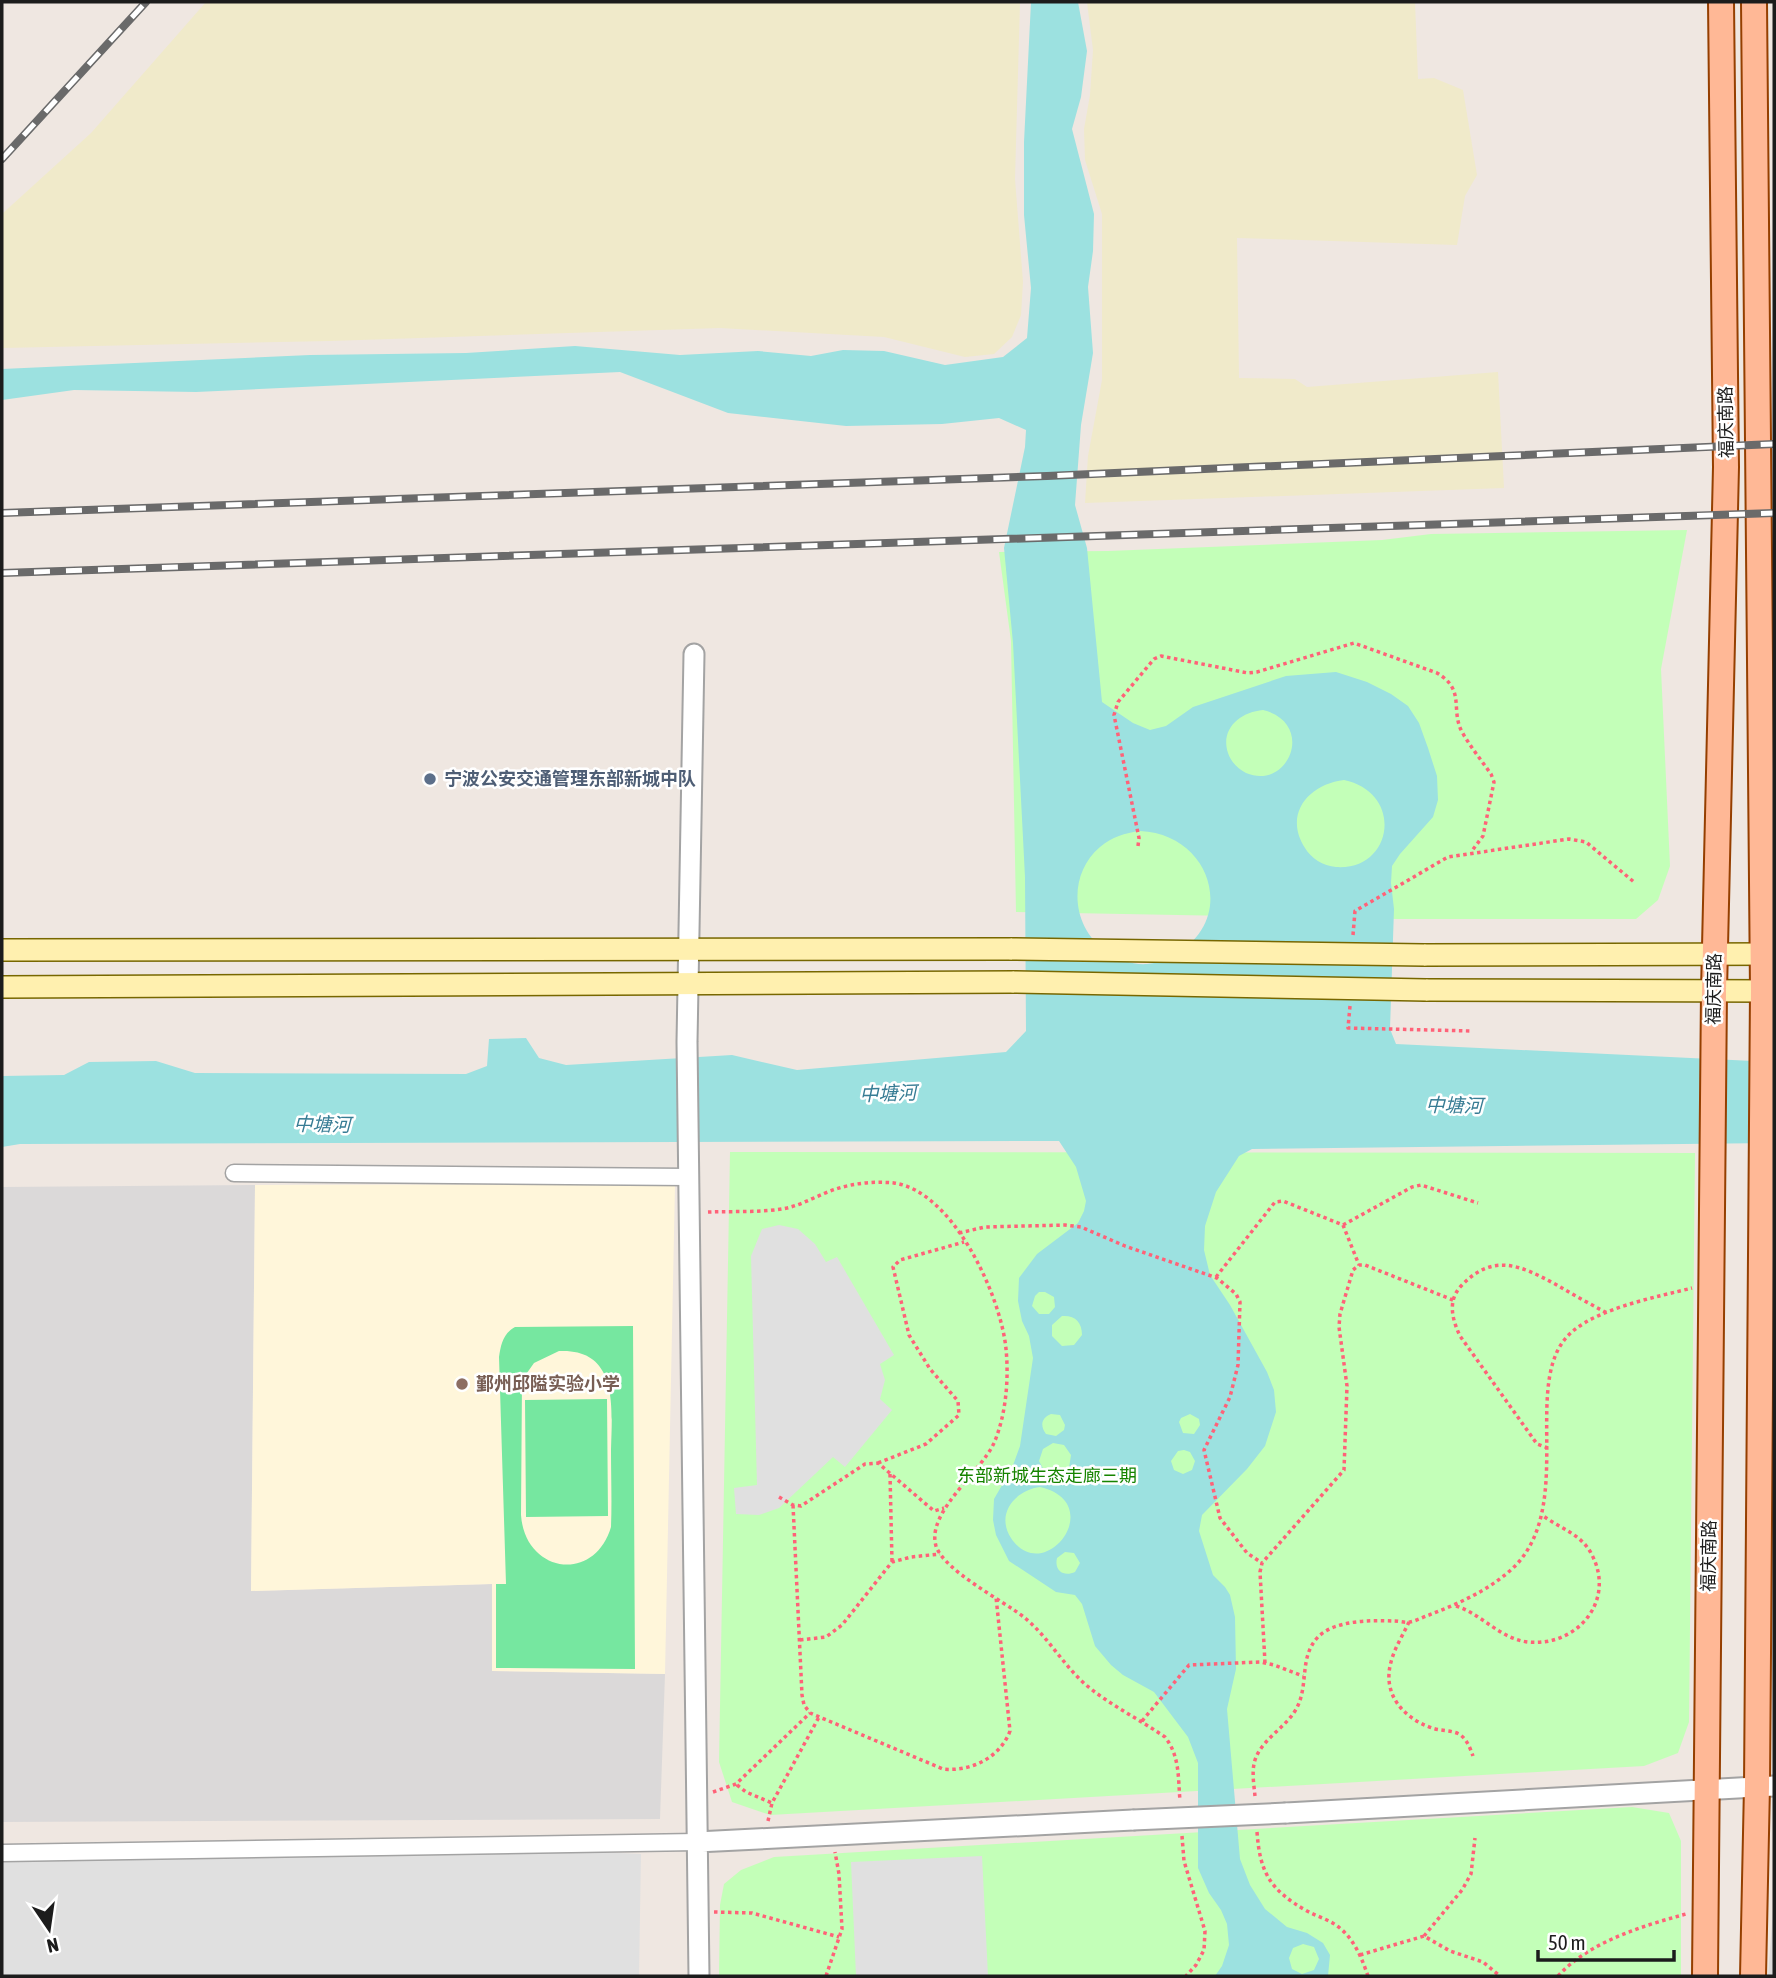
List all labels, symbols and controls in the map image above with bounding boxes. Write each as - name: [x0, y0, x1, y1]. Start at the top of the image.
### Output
- street label: 福庆南路: [1714, 386, 1737, 458]
- place label: 宁波公安交通管理东部新城中队: [444, 768, 696, 789]
- marker: 宁波公安交通管理东部新城中队: [422, 771, 438, 787]
- street label: 福庆南路: [1702, 953, 1725, 1025]
- water label: 中塘河: [859, 1081, 921, 1105]
- water label: 中塘河: [1425, 1094, 1487, 1117]
- water label: 中塘河: [293, 1113, 355, 1136]
- place label: 鄞州邱隘实验小学: [476, 1373, 620, 1394]
- marker: 鄞州邱隘实验小学: [454, 1376, 470, 1392]
- park label: 东部新城生态走廊三期: [957, 1465, 1137, 1486]
- street label: 福庆南路: [1697, 1520, 1720, 1592]
- north arrow: [14, 1894, 84, 1964]
- scale bar: [1538, 1918, 1674, 1962]
- text: 50 m: [1548, 1930, 1586, 1954]
- text: N: [45, 1934, 61, 1958]

